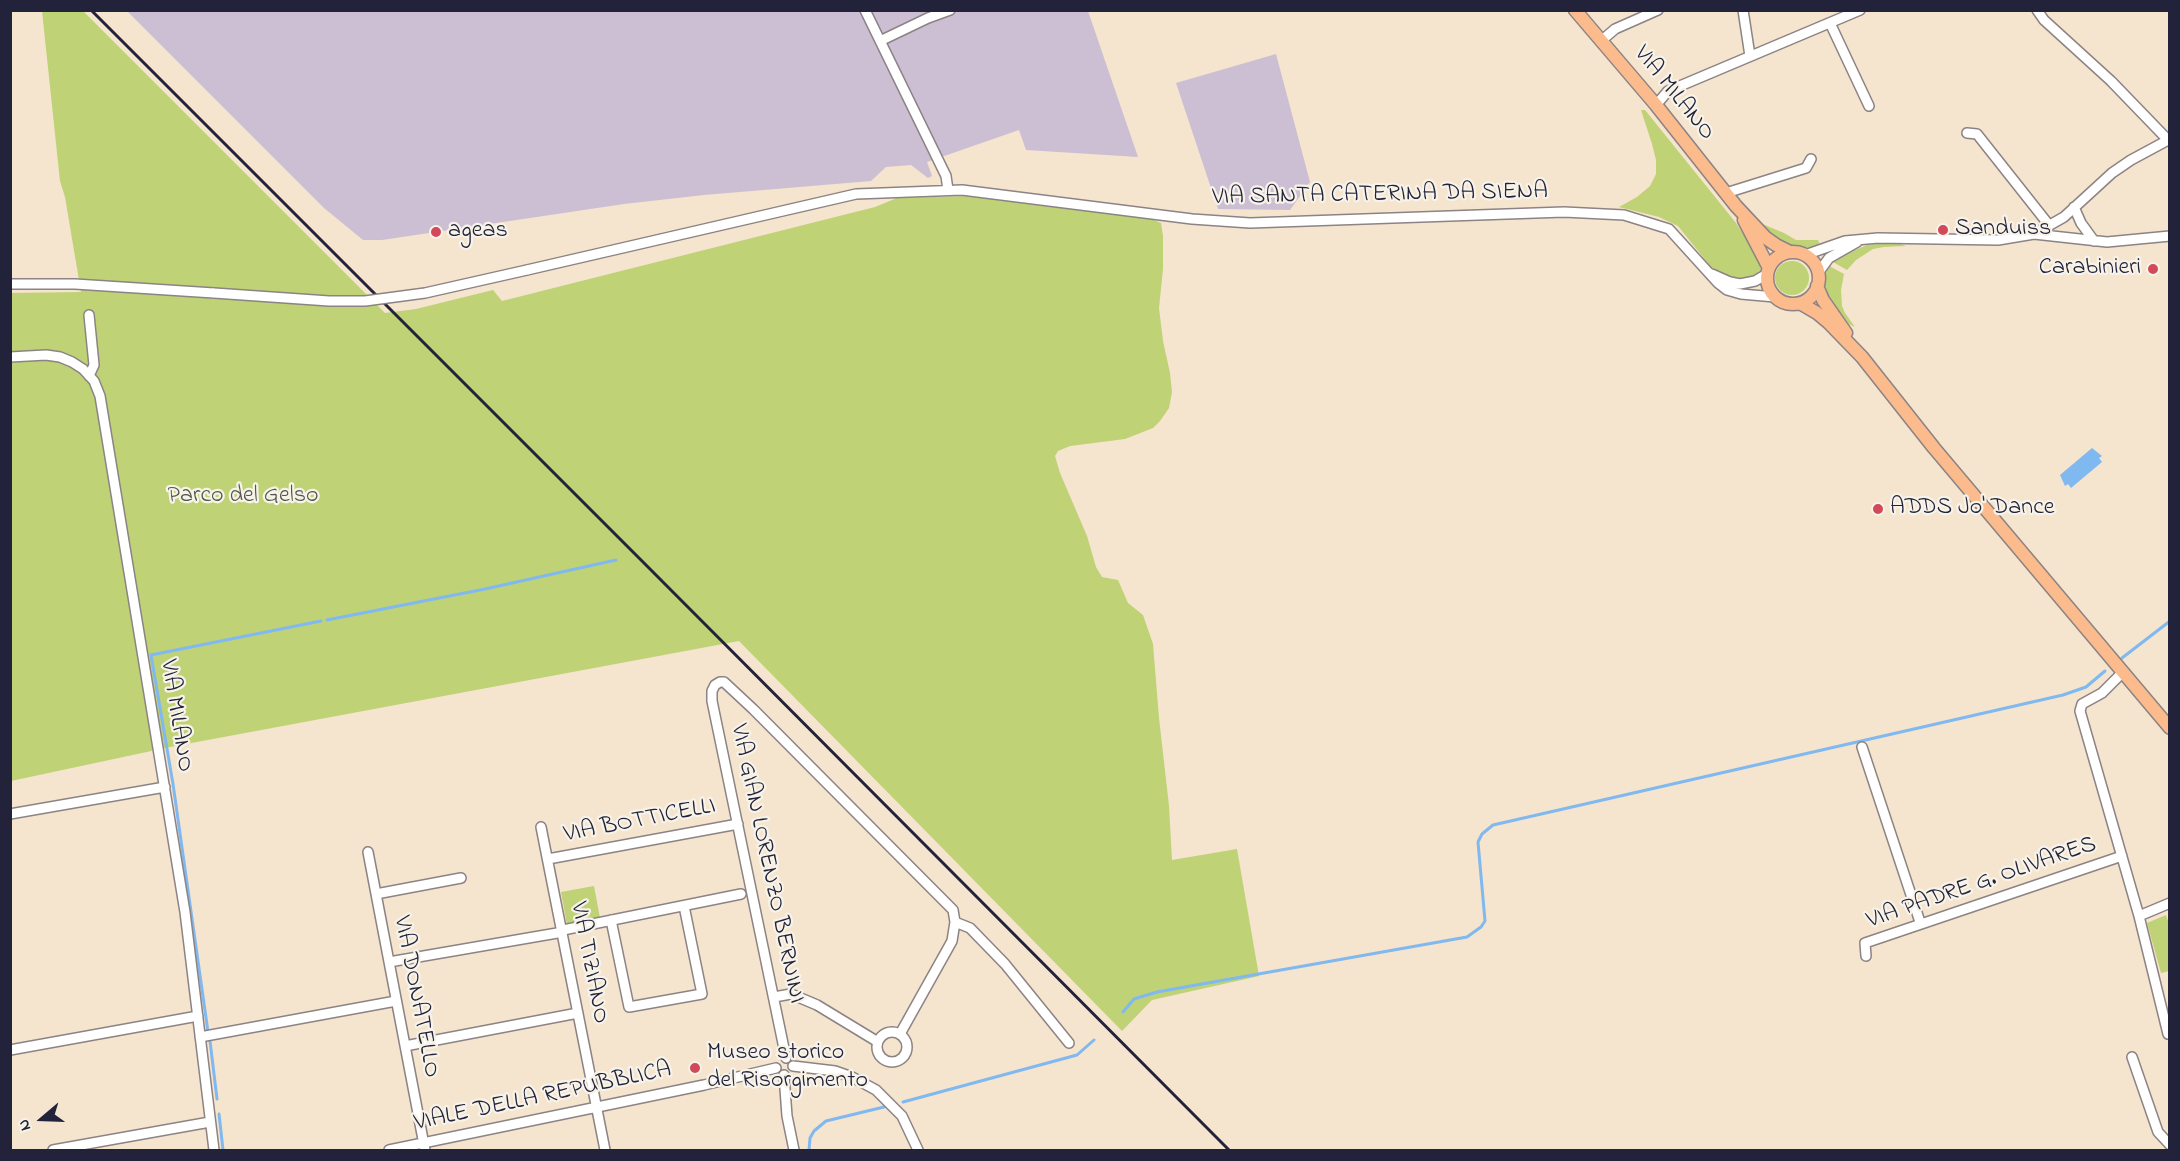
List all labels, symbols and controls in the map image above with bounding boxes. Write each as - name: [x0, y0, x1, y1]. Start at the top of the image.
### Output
- street label: VIA MILANO: [1626, 41, 1720, 147]
- street label: VIA SANTA CATERINA DA SIENA: [1212, 179, 1548, 213]
- place label: Sanduiss: [1955, 216, 2051, 244]
- place label: ageas: [448, 218, 508, 246]
- marker: Sanduiss: [1936, 223, 1950, 237]
- marker: ageas: [429, 225, 443, 239]
- place label: Carabinieri: [2039, 255, 2141, 283]
- marker: Carabinieri: [2146, 262, 2160, 276]
- park label: Parco del Gelso: [168, 483, 318, 511]
- place label: ADDS Jo' Dance: [1890, 495, 2055, 523]
- marker: ADDS Jo' Dance: [1871, 502, 1885, 516]
- street label: VIA MILANO: [152, 658, 198, 774]
- street label: VIA GIAN LORENZO BERNINI: [722, 722, 810, 1006]
- street label: VIA BOTTICELLI: [562, 793, 718, 851]
- street label: VIA PADRE G. OLIVARES: [1864, 831, 2100, 937]
- street label: VIA TIZIANO: [562, 900, 614, 1026]
- street label: VIA DONATELLO: [385, 914, 445, 1080]
- place label: Museo storico del Risorgimento: [707, 1040, 868, 1096]
- street label: VIALE DELLA REPUBBLICA: [412, 1057, 674, 1139]
- marker: Museo storico del Risorgimento: [688, 1061, 702, 1075]
- north arrow: [12, 1089, 72, 1149]
- text: N: [12, 1116, 38, 1134]

